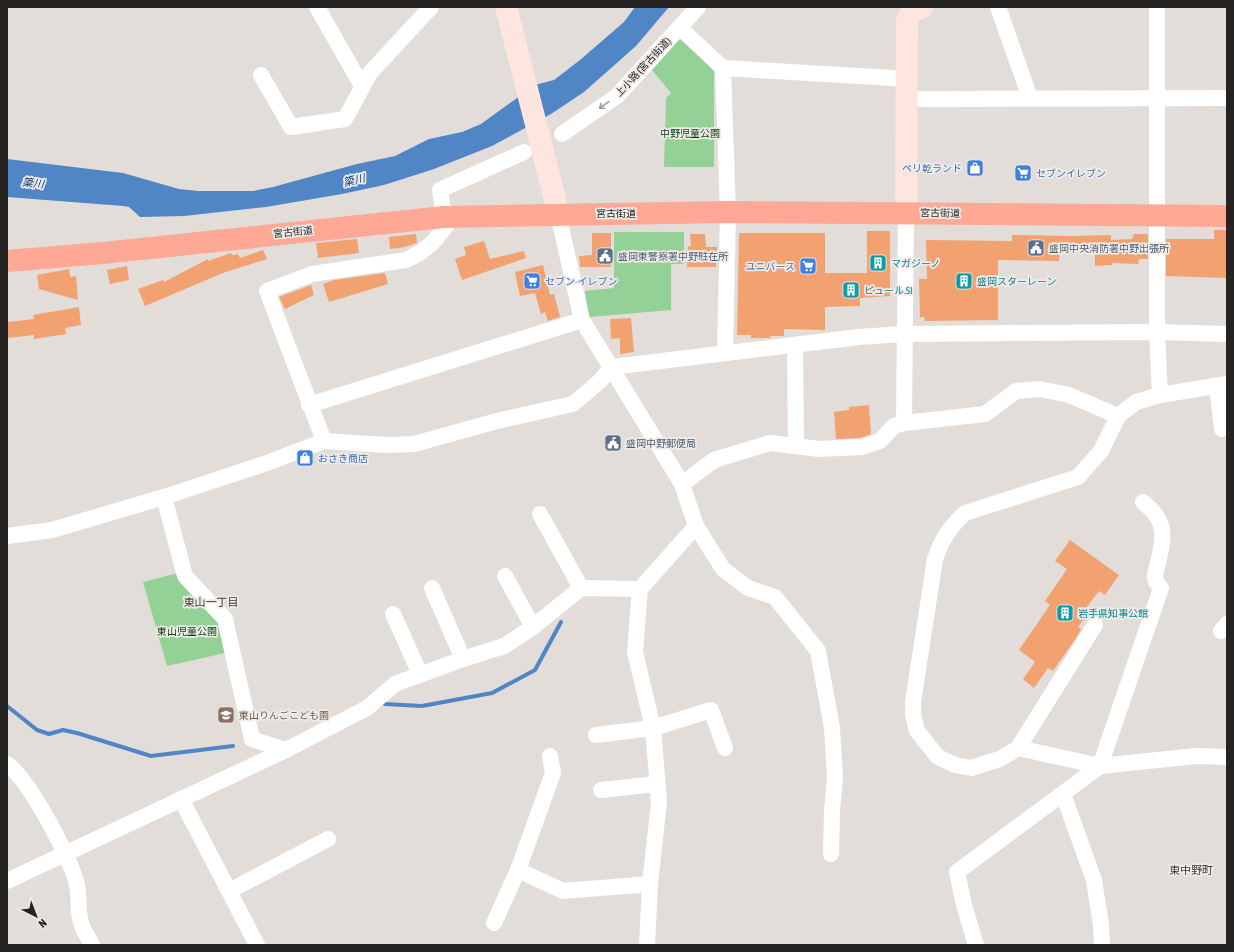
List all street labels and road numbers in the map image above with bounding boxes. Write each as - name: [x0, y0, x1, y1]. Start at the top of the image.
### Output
- street label: 上小路 (宮古街道): [613, 35, 673, 99]
- street label: 宮古街道: [920, 207, 960, 219]
- street label: 宮古街道: [596, 208, 636, 219]
- street label: 宮古街道: [273, 224, 313, 240]

